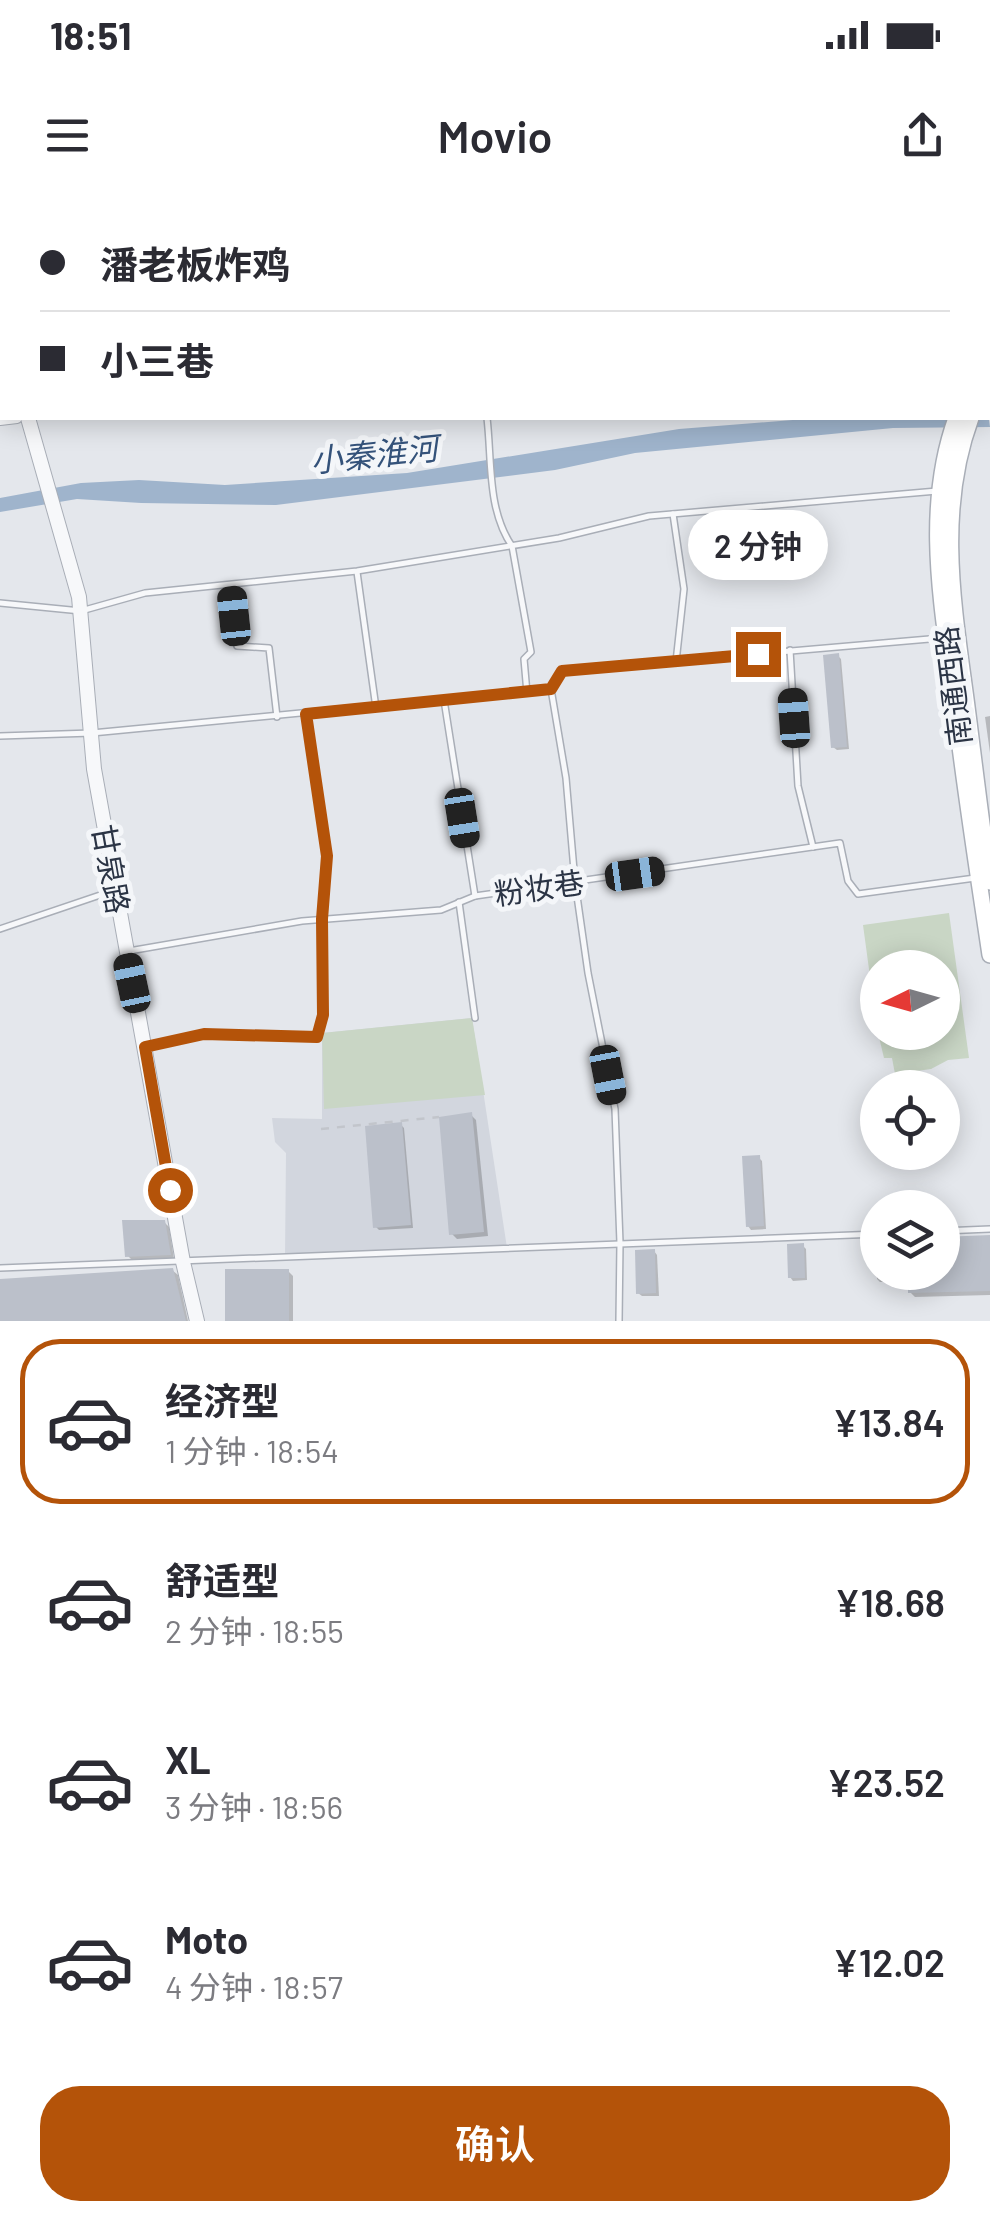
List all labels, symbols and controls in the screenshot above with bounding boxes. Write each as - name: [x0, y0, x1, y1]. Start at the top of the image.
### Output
- text: 18:51: [50, 12, 131, 58]
- icon: menu: [40, 108, 95, 163]
- text: Movio: [437, 108, 553, 162]
- icon: share: [895, 108, 950, 163]
- text: 潘老板炸鸡: [100, 241, 290, 287]
- text: 小三巷: [100, 337, 214, 383]
- water label: 小秦淮河: [308, 427, 446, 479]
- callout: 2 分钟: [688, 509, 828, 579]
- text: 2 分钟: [714, 526, 802, 564]
- car: [216, 585, 252, 647]
- street label: 南通西路: [927, 624, 977, 748]
- route end: [736, 632, 781, 677]
- car: [777, 687, 811, 749]
- car: [442, 786, 482, 850]
- street label: 甘泉路: [86, 822, 138, 916]
- car: [603, 855, 667, 893]
- street label: 粉妆巷: [492, 863, 586, 911]
- north arrow: [860, 950, 960, 1050]
- map controls: [860, 950, 960, 1290]
- car: [111, 951, 153, 1015]
- car: [588, 1043, 628, 1107]
- button: locate: [860, 1070, 960, 1170]
- route start: [148, 1168, 193, 1213]
- button: layers: [860, 1190, 960, 1290]
- icon: car: [45, 1377, 135, 1467]
- text: 经济型: [165, 1377, 279, 1423]
- text: ¥13.84: [832, 1399, 945, 1445]
- text: 1 分钟 · 18:54: [165, 1431, 339, 1469]
- icon: car: [45, 1557, 135, 1647]
- text: 舒适型: [165, 1557, 279, 1603]
- text: ¥18.68: [834, 1579, 945, 1625]
- text: 2 分钟 · 18:55: [165, 1611, 344, 1649]
- text: XL: [165, 1736, 211, 1782]
- icon: car: [45, 1737, 135, 1827]
- text: ¥23.52: [827, 1759, 945, 1805]
- text: 3 分钟 · 18:56: [165, 1787, 343, 1825]
- text: Moto: [165, 1916, 248, 1962]
- icon: car: [45, 1917, 135, 2007]
- text: ¥12.02: [833, 1939, 945, 1985]
- text: 4 分钟 · 18:57: [165, 1967, 343, 2005]
- button: 确认: [40, 2086, 950, 2201]

